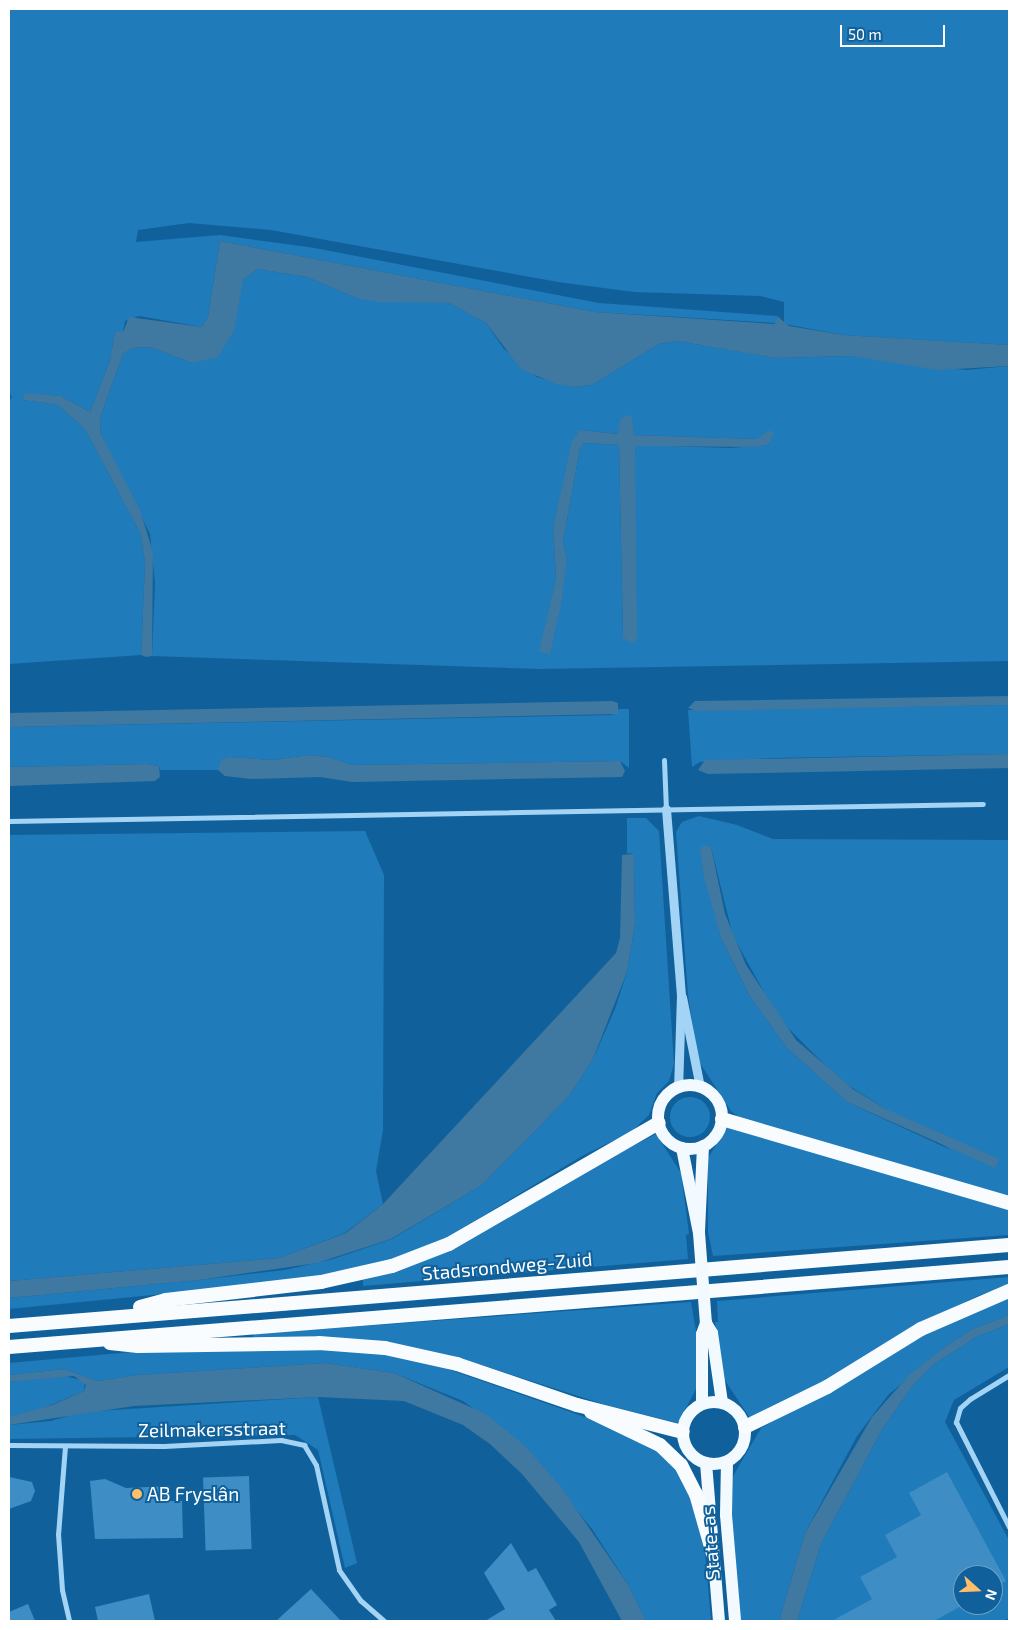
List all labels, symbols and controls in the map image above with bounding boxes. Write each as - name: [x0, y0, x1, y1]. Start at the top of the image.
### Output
- scale bar: [843, 15, 948, 47]
- text: 50 m: [848, 25, 882, 43]
- street label: Stadsrondweg-Zuid: [421, 1247, 593, 1285]
- street label: Zeilmakersstraat: [138, 1416, 286, 1442]
- place label: AB Fryslân: [147, 1483, 239, 1505]
- marker: AB Fryslân: [131, 1488, 143, 1500]
- street label: State-as: [696, 1505, 724, 1581]
- north arrow: [953, 1565, 1003, 1615]
- text: N: [982, 1587, 1001, 1603]

